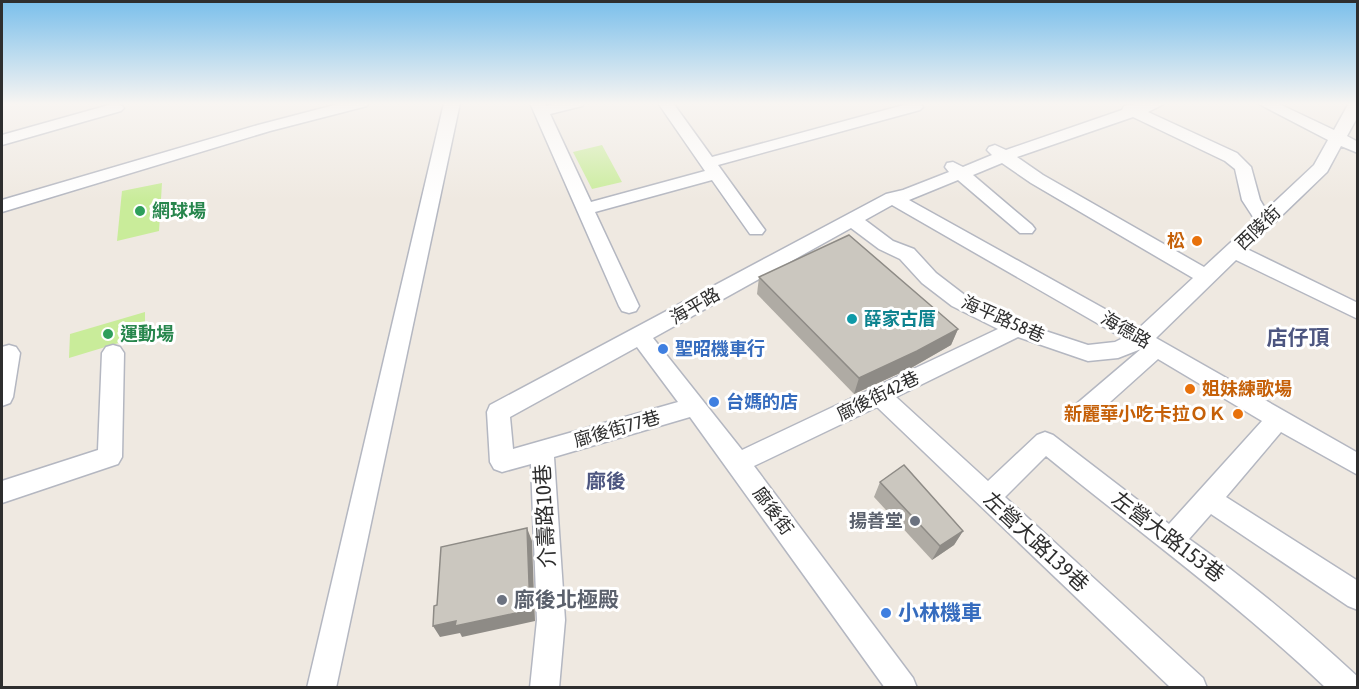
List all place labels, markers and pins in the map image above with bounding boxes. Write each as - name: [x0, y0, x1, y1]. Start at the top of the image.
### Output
- place label: 網球場: [152, 200, 206, 221]
- marker: 網球場: [133, 204, 147, 218]
- place label: 松: [1167, 230, 1185, 251]
- marker: 松: [1190, 234, 1204, 248]
- place label: 薛家古厝: [864, 308, 936, 329]
- marker: 薛家古厝: [845, 312, 859, 326]
- place label: 運動場: [120, 323, 174, 344]
- marker: 運動場: [101, 327, 115, 341]
- place label: 聖昭機車行: [675, 338, 765, 359]
- marker: 聖昭機車行: [656, 342, 670, 356]
- place label: 姐妹練歌場: [1202, 378, 1292, 399]
- marker: 姐妹練歌場: [1183, 382, 1197, 396]
- place label: 台媽的店: [726, 391, 798, 412]
- marker: 台媽的店: [707, 395, 721, 409]
- place label: 新麗華小吃卡拉ＯＫ: [1064, 403, 1226, 424]
- marker: 新麗華小吃卡拉ＯＫ: [1231, 407, 1245, 421]
- place label: 揚善堂: [849, 510, 903, 531]
- marker: 揚善堂: [908, 514, 922, 528]
- place label: 廍後北極殿: [514, 587, 619, 611]
- marker: 廍後北極殿: [495, 593, 509, 607]
- place label: 小林機車: [898, 600, 982, 624]
- marker: 小林機車: [879, 606, 893, 620]

